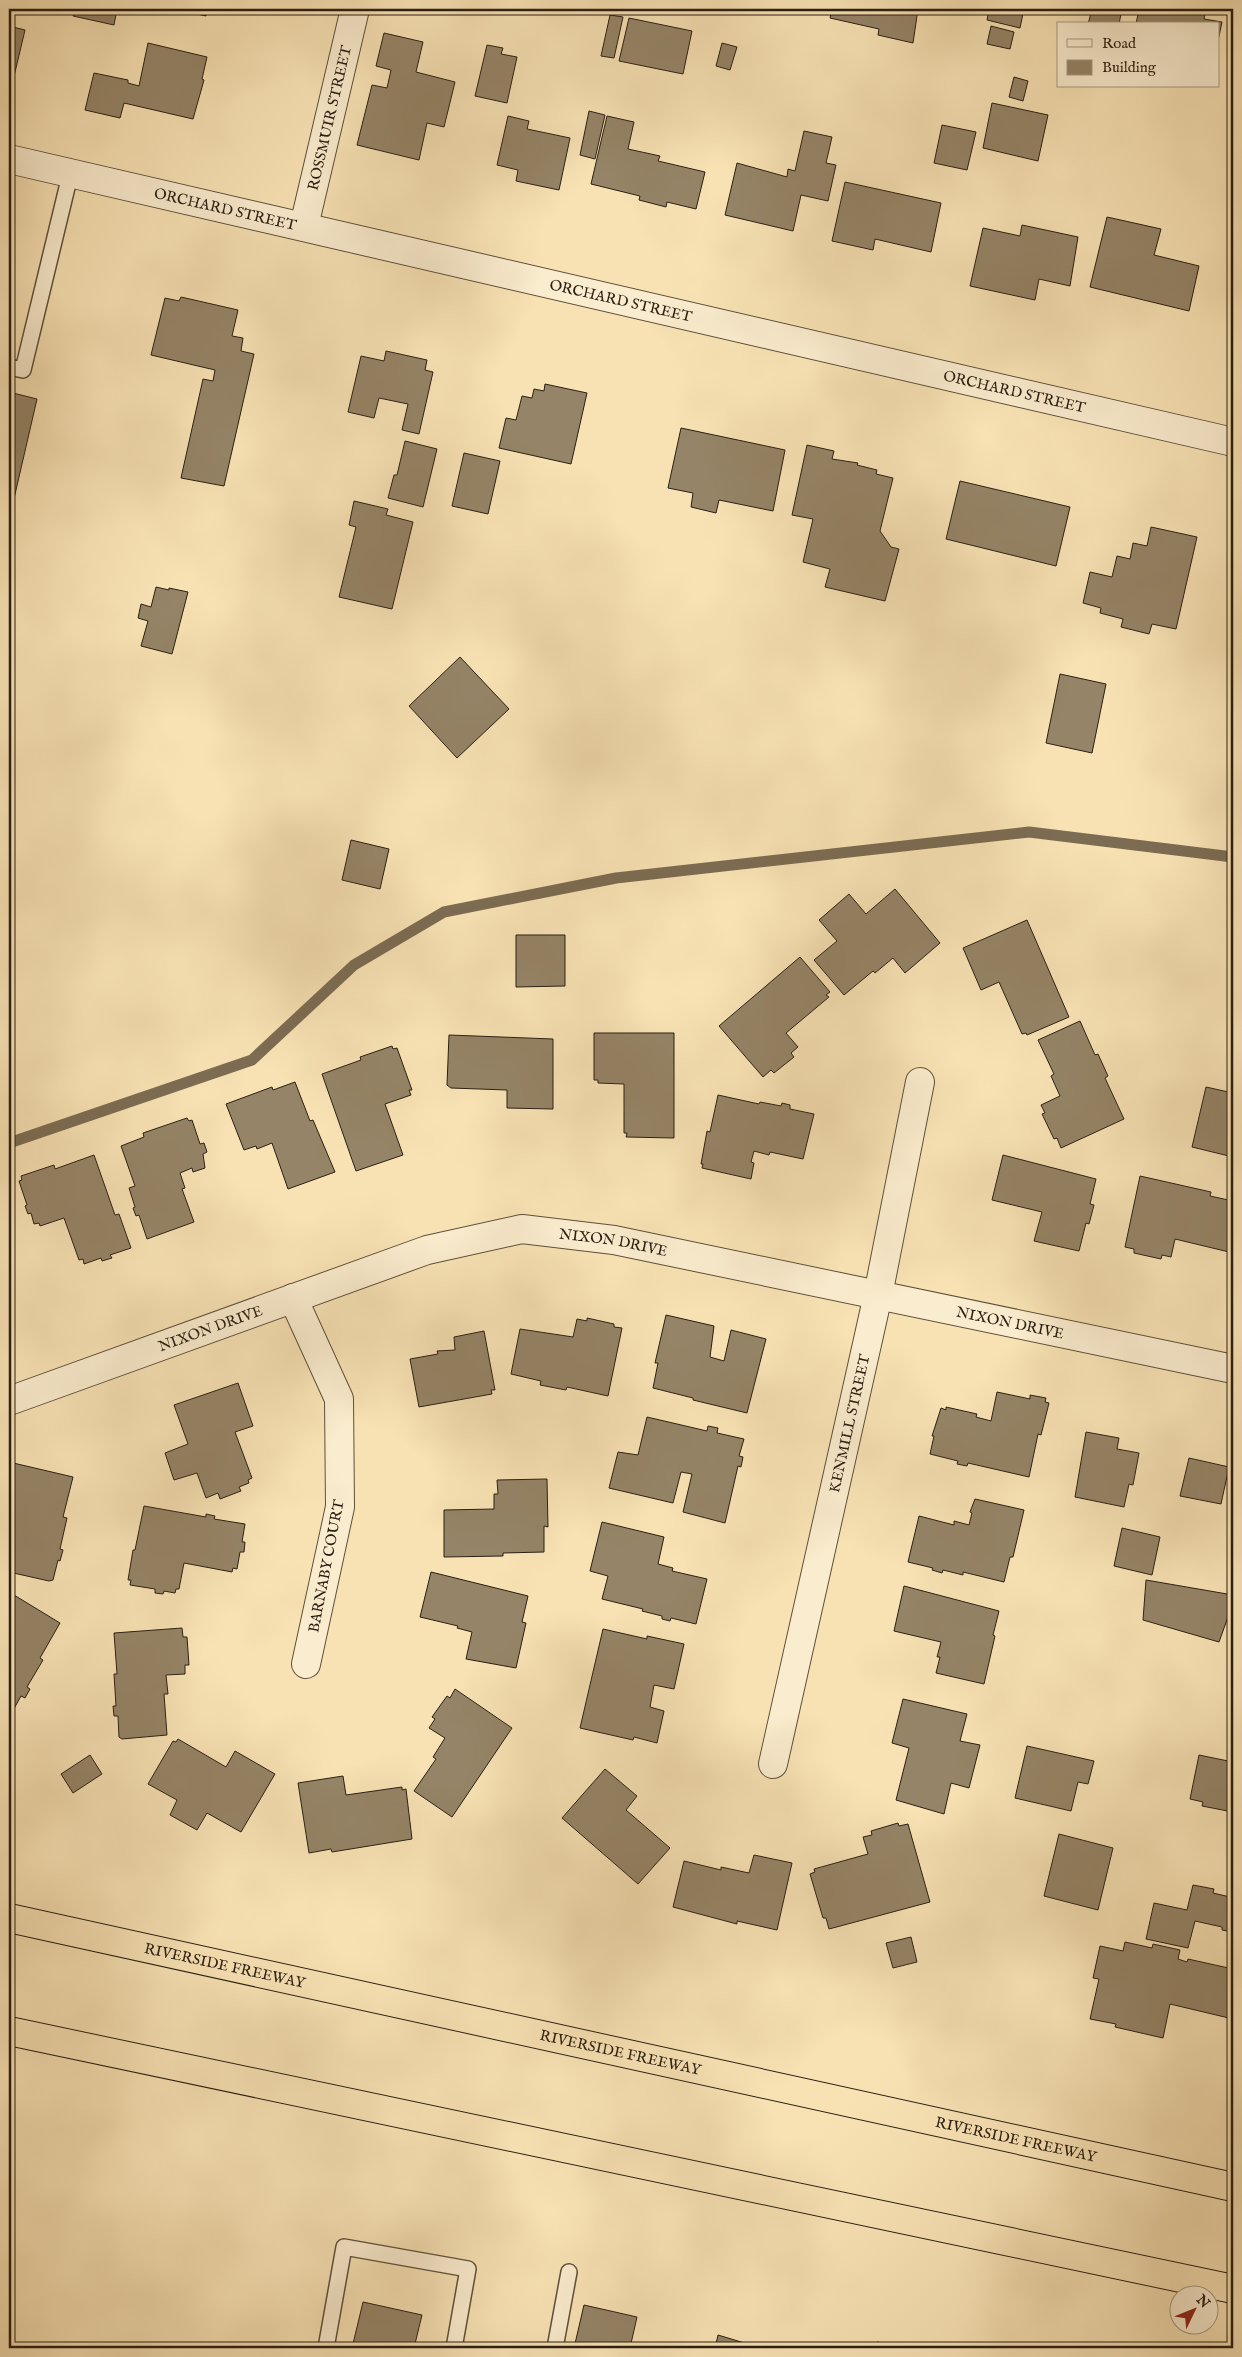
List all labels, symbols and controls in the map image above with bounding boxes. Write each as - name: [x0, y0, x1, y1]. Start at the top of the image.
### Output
- legend: [1057, 22, 1220, 88]
- text: Road: [1102, 34, 1137, 53]
- street label: ROSSMUIR STREET: [304, 44, 356, 192]
- text: Building: [1102, 58, 1157, 77]
- street label: ORCHARD STREET: [152, 184, 298, 235]
- street label: ORCHARD STREET: [548, 275, 694, 327]
- street label: ORCHARD STREET: [941, 366, 1087, 418]
- street label: NIXON DRIVE: [558, 1225, 669, 1261]
- street label: NIXON DRIVE: [156, 1301, 265, 1356]
- street label: NIXON DRIVE: [954, 1303, 1066, 1344]
- street label: KENMILL STREET: [825, 1353, 874, 1494]
- street label: BARNABY COURT: [304, 1498, 349, 1634]
- street label: RIVERSIDE FREEWAY: [142, 1939, 308, 1993]
- street label: RIVERSIDE FREEWAY: [538, 2026, 703, 2080]
- street label: RIVERSIDE FREEWAY: [934, 2113, 1099, 2167]
- north arrow: [1170, 2284, 1220, 2334]
- text: N: [1191, 2291, 1213, 2312]

